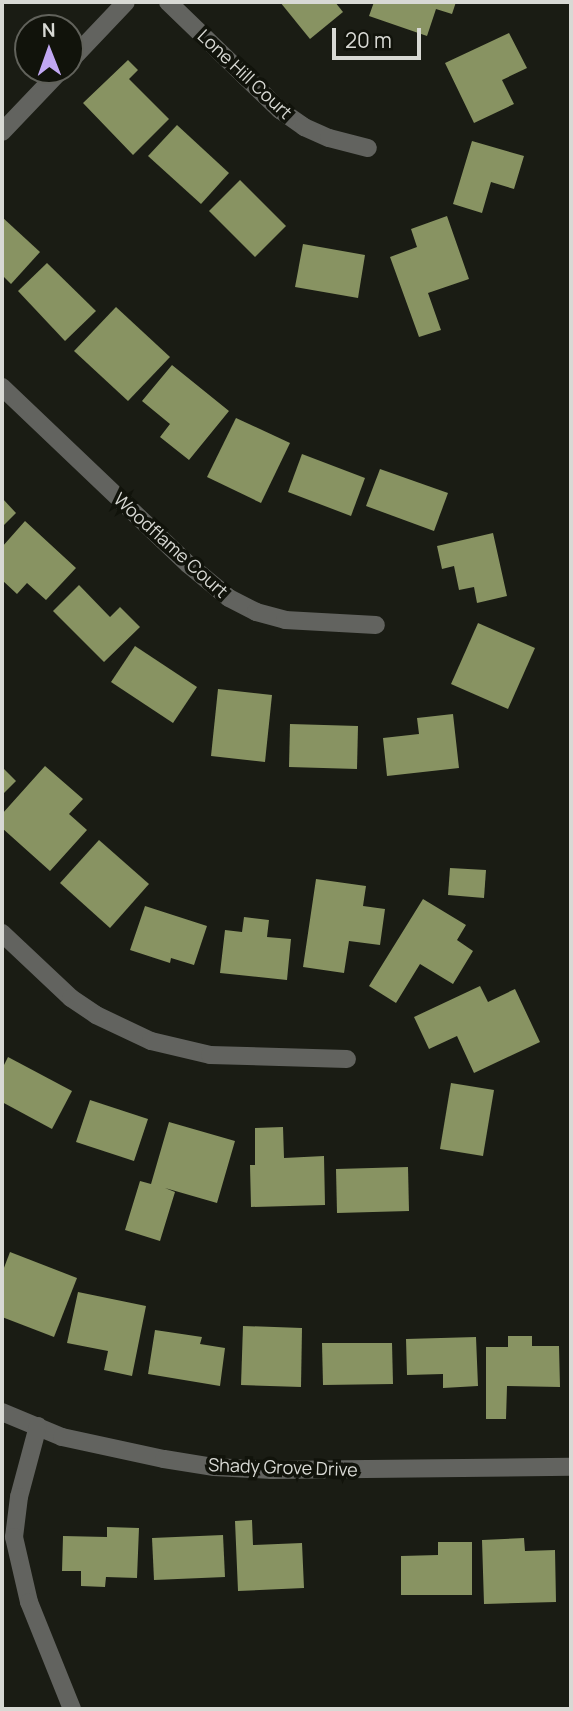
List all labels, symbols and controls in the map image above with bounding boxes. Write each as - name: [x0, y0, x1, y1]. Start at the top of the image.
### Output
- north arrow: [14, 14, 84, 84]
- scale bar: [335, 14, 424, 58]
- text: N: [42, 17, 56, 43]
- street label: Lone Hill Court: [193, 25, 297, 123]
- text: 20 m: [345, 26, 392, 54]
- street label: Woodflame Court: [109, 488, 233, 602]
- street label: Shady Grove Drive: [208, 1454, 358, 1480]

